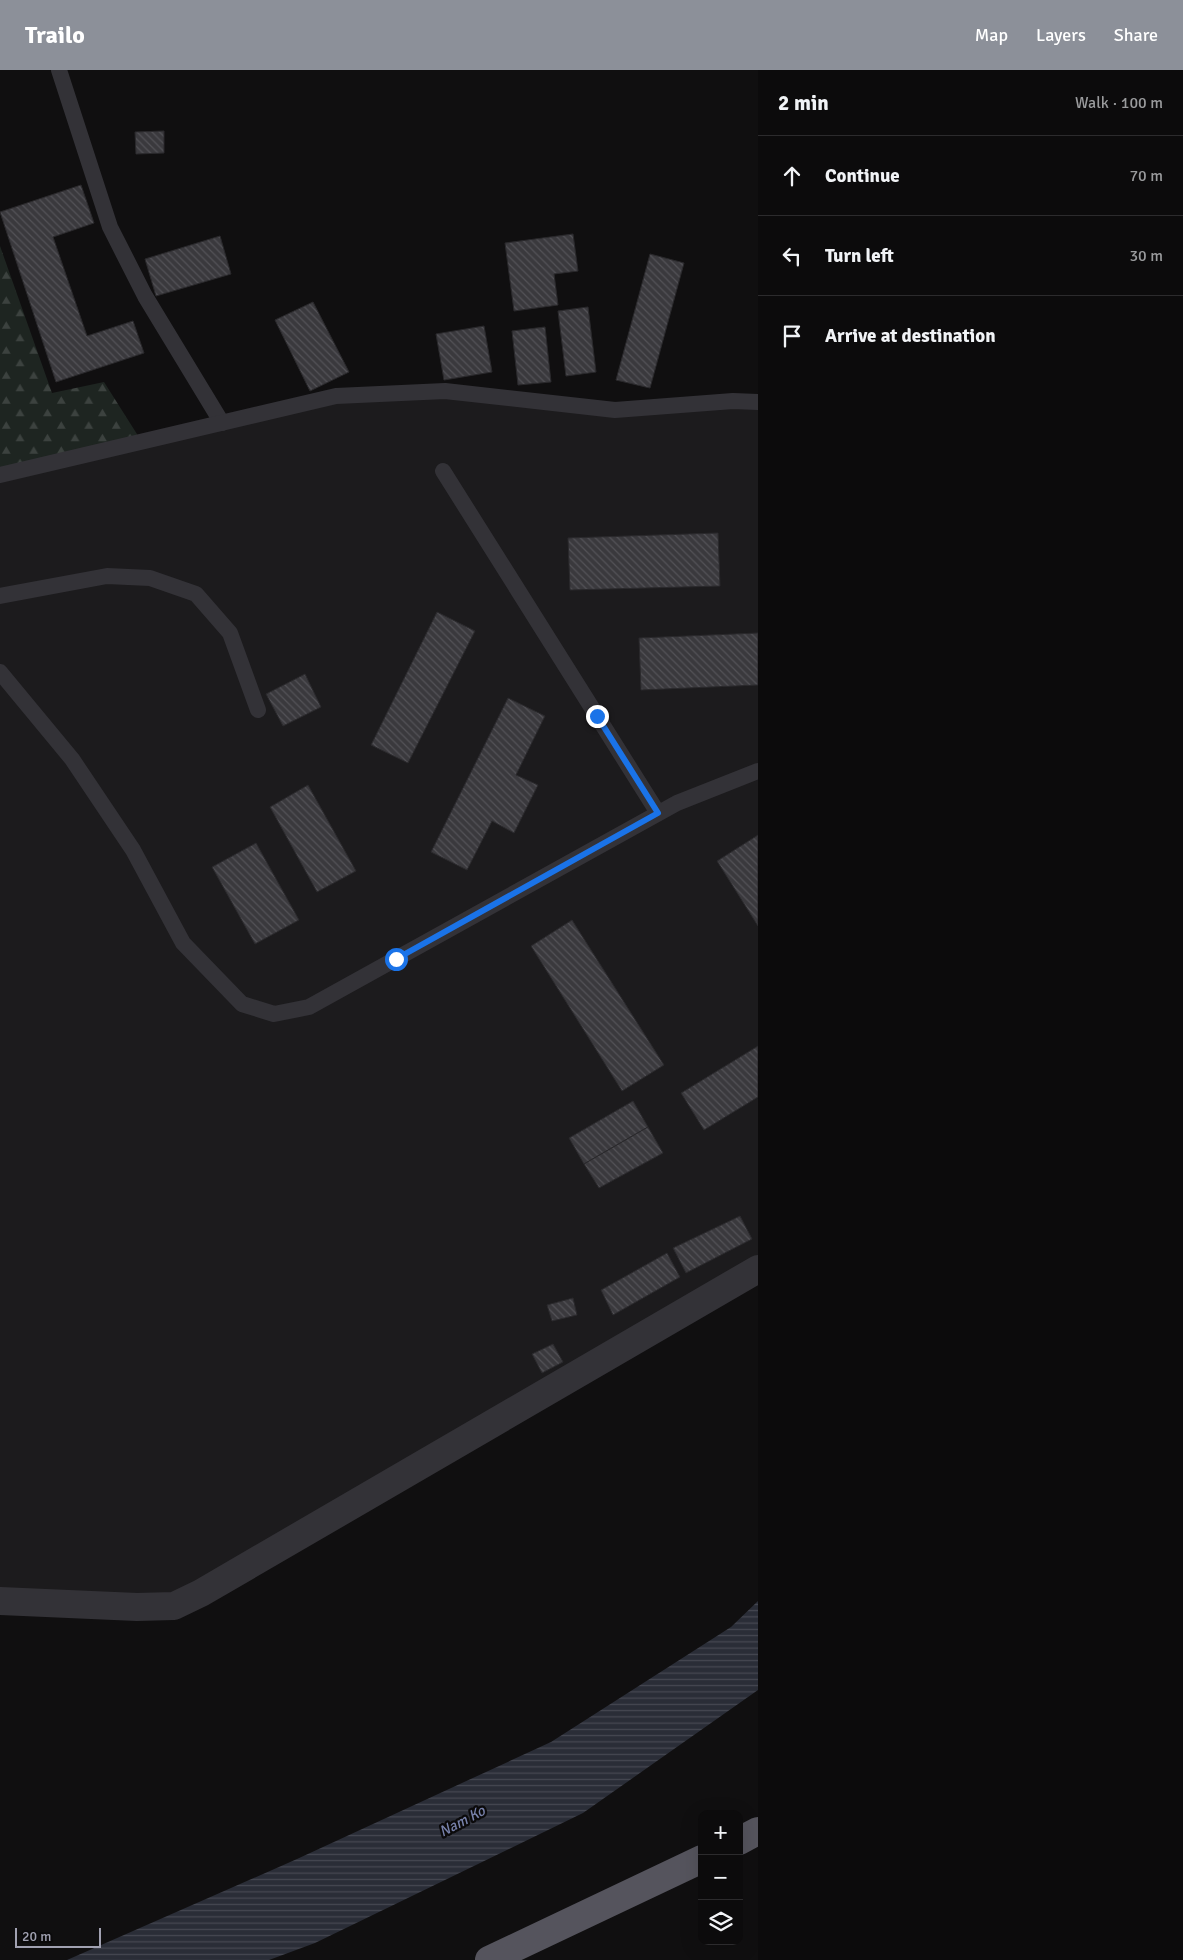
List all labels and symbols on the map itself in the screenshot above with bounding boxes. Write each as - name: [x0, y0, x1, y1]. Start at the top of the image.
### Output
- route end: [586, 705, 609, 728]
- route start: [385, 948, 408, 971]
- water label: Nam Ko: [436, 1801, 489, 1841]
- scale bar: [15, 1925, 101, 1948]

